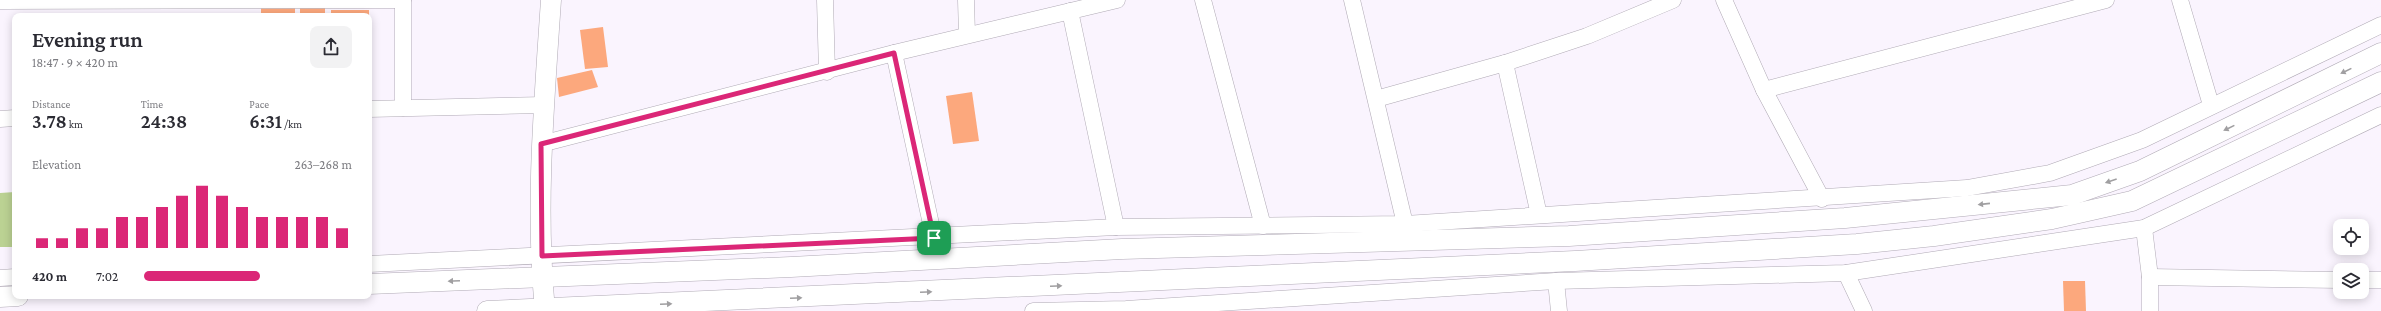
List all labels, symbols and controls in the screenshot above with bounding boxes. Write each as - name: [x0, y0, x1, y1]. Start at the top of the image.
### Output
- button: share: [310, 26, 352, 68]
- text: Evening run: [32, 27, 143, 52]
- text: 18:47 · 9 × 420 m: [32, 55, 118, 70]
- one-way arrow: [2340, 67, 2352, 74]
- text: Distance: [32, 98, 70, 110]
- text: Time: [141, 98, 163, 110]
- text: Pace: [249, 98, 269, 110]
- text: 3.78: [32, 110, 67, 132]
- text: 24:38: [141, 110, 187, 132]
- text: 6:31: [249, 110, 282, 132]
- text: km: [67, 118, 83, 130]
- text: /km: [282, 118, 302, 130]
- one-way arrow: [2223, 125, 2235, 131]
- text: Elevation: [32, 157, 81, 172]
- text: 263–268 m: [294, 157, 352, 172]
- one-way arrow: [2104, 179, 2116, 185]
- one-way arrow: [1978, 201, 1990, 207]
- map controls: [2333, 219, 2369, 299]
- button: locate: [2333, 219, 2369, 255]
- pin: [917, 221, 951, 255]
- icon: arrive: [923, 227, 945, 249]
- button: layers: [2333, 263, 2369, 299]
- text: 420 m: [32, 269, 67, 284]
- text: 7:02: [96, 269, 118, 284]
- one-way arrow: [447, 278, 460, 284]
- one-way arrow: [1050, 283, 1062, 290]
- one-way arrow: [920, 289, 933, 295]
- one-way arrow: [790, 295, 803, 301]
- one-way arrow: [660, 300, 672, 307]

